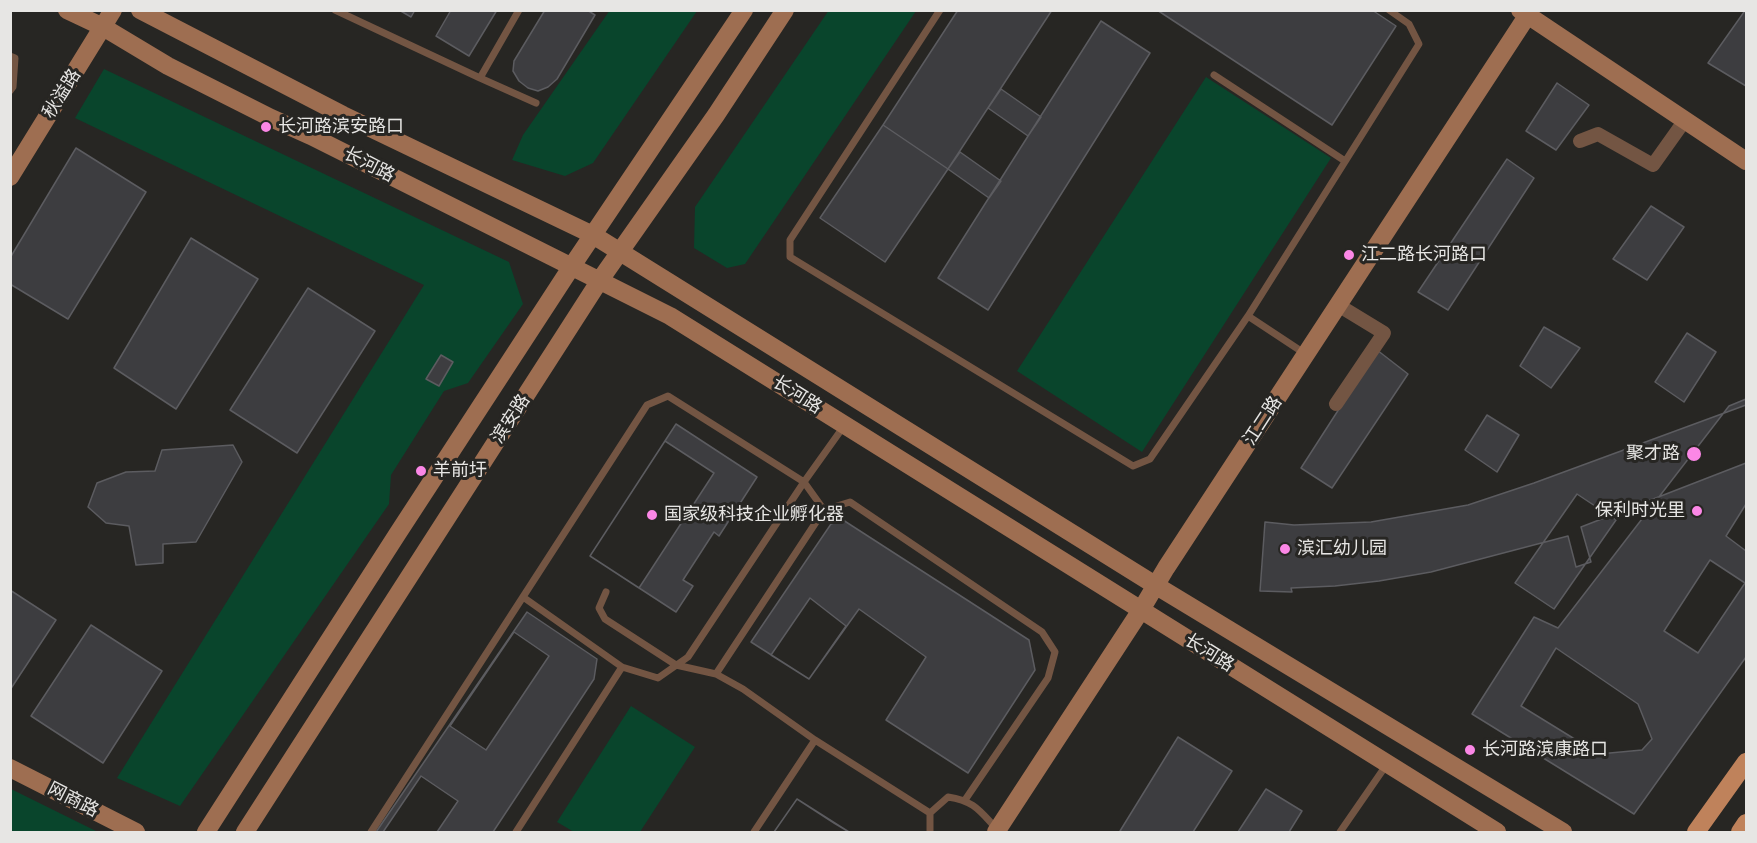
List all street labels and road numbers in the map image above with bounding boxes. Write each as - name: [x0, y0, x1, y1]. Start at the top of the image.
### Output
- street label: 秋溢路: [39, 65, 85, 123]
- street label: 长河路: [340, 143, 398, 187]
- street label: 长河路: [768, 372, 826, 418]
- street label: 滨安路: [487, 390, 535, 448]
- street label: 江二路: [1239, 392, 1287, 450]
- street label: 长河路: [1180, 630, 1238, 676]
- street label: 网商路: [44, 778, 102, 822]

